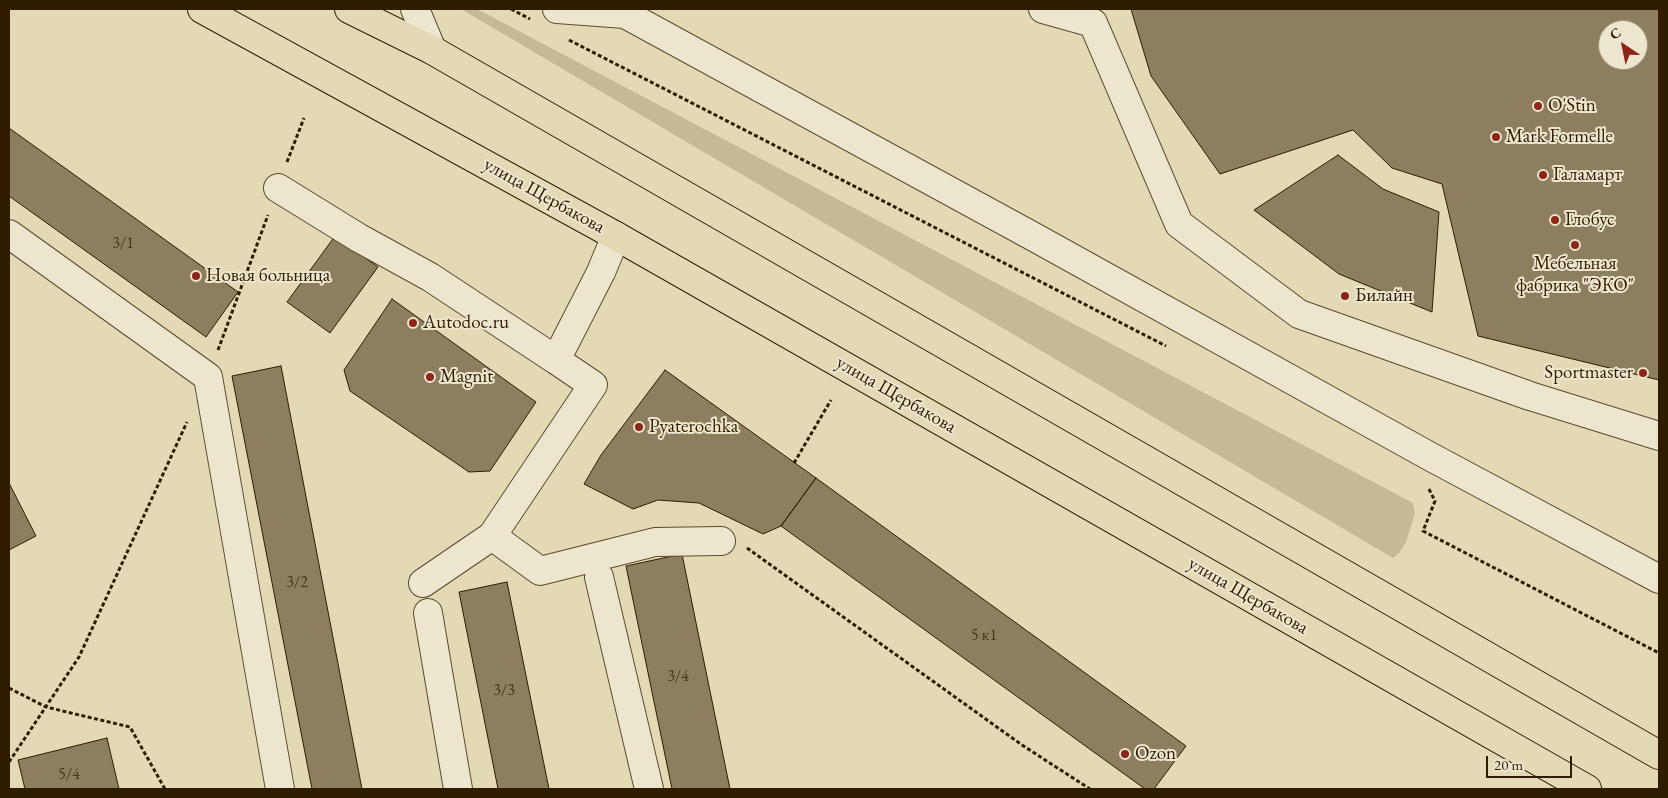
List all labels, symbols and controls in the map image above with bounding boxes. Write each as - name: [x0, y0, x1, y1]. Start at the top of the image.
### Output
- north arrow: [1598, 20, 1648, 70]
- text: С: [1606, 23, 1624, 44]
- place label: O'Stin: [1548, 95, 1596, 117]
- marker: O'Stin: [1532, 100, 1544, 112]
- place label: Mark Formelle: [1506, 126, 1613, 148]
- marker: Mark Formelle: [1490, 131, 1502, 143]
- street label: улица Щербакова: [479, 153, 609, 239]
- place label: Галамарт: [1553, 164, 1622, 186]
- marker: Галамарт: [1537, 169, 1549, 181]
- place label: Глобус: [1565, 209, 1615, 231]
- marker: Глобус: [1549, 214, 1561, 226]
- house number: 3/1: [112, 234, 134, 254]
- marker: Мебельная фабрика "ЭКО": [1569, 239, 1581, 251]
- place label: Мебельная фабрика "ЭКО": [1516, 253, 1634, 297]
- place label: Новая больница: [206, 265, 330, 287]
- marker: Новая больница: [190, 270, 202, 282]
- place label: Билайн: [1355, 285, 1413, 307]
- marker: Билайн: [1339, 290, 1351, 302]
- place label: Autodoc.ru: [423, 312, 509, 334]
- marker: Autodoc.ru: [407, 317, 419, 329]
- street label: улица Щербакова: [832, 351, 960, 439]
- place label: Sportmaster: [1544, 362, 1633, 384]
- place label: Magnit: [440, 366, 493, 388]
- marker: Sportmaster: [1637, 367, 1649, 379]
- marker: Magnit: [424, 371, 436, 383]
- place label: Pyaterochka: [649, 416, 738, 438]
- marker: Pyaterochka: [633, 421, 645, 433]
- street label: улица Щербакова: [1184, 552, 1312, 640]
- house number: 3/2: [286, 573, 308, 593]
- house number: 5 к1: [971, 626, 997, 646]
- house number: 3/4: [667, 667, 689, 687]
- house number: 3/3: [493, 681, 515, 701]
- place label: Ozon: [1135, 743, 1176, 765]
- scale bar: [1488, 746, 1574, 778]
- marker: Ozon: [1119, 748, 1131, 760]
- text: 20 m: [1494, 755, 1523, 774]
- house number: 5/4: [58, 765, 80, 785]

